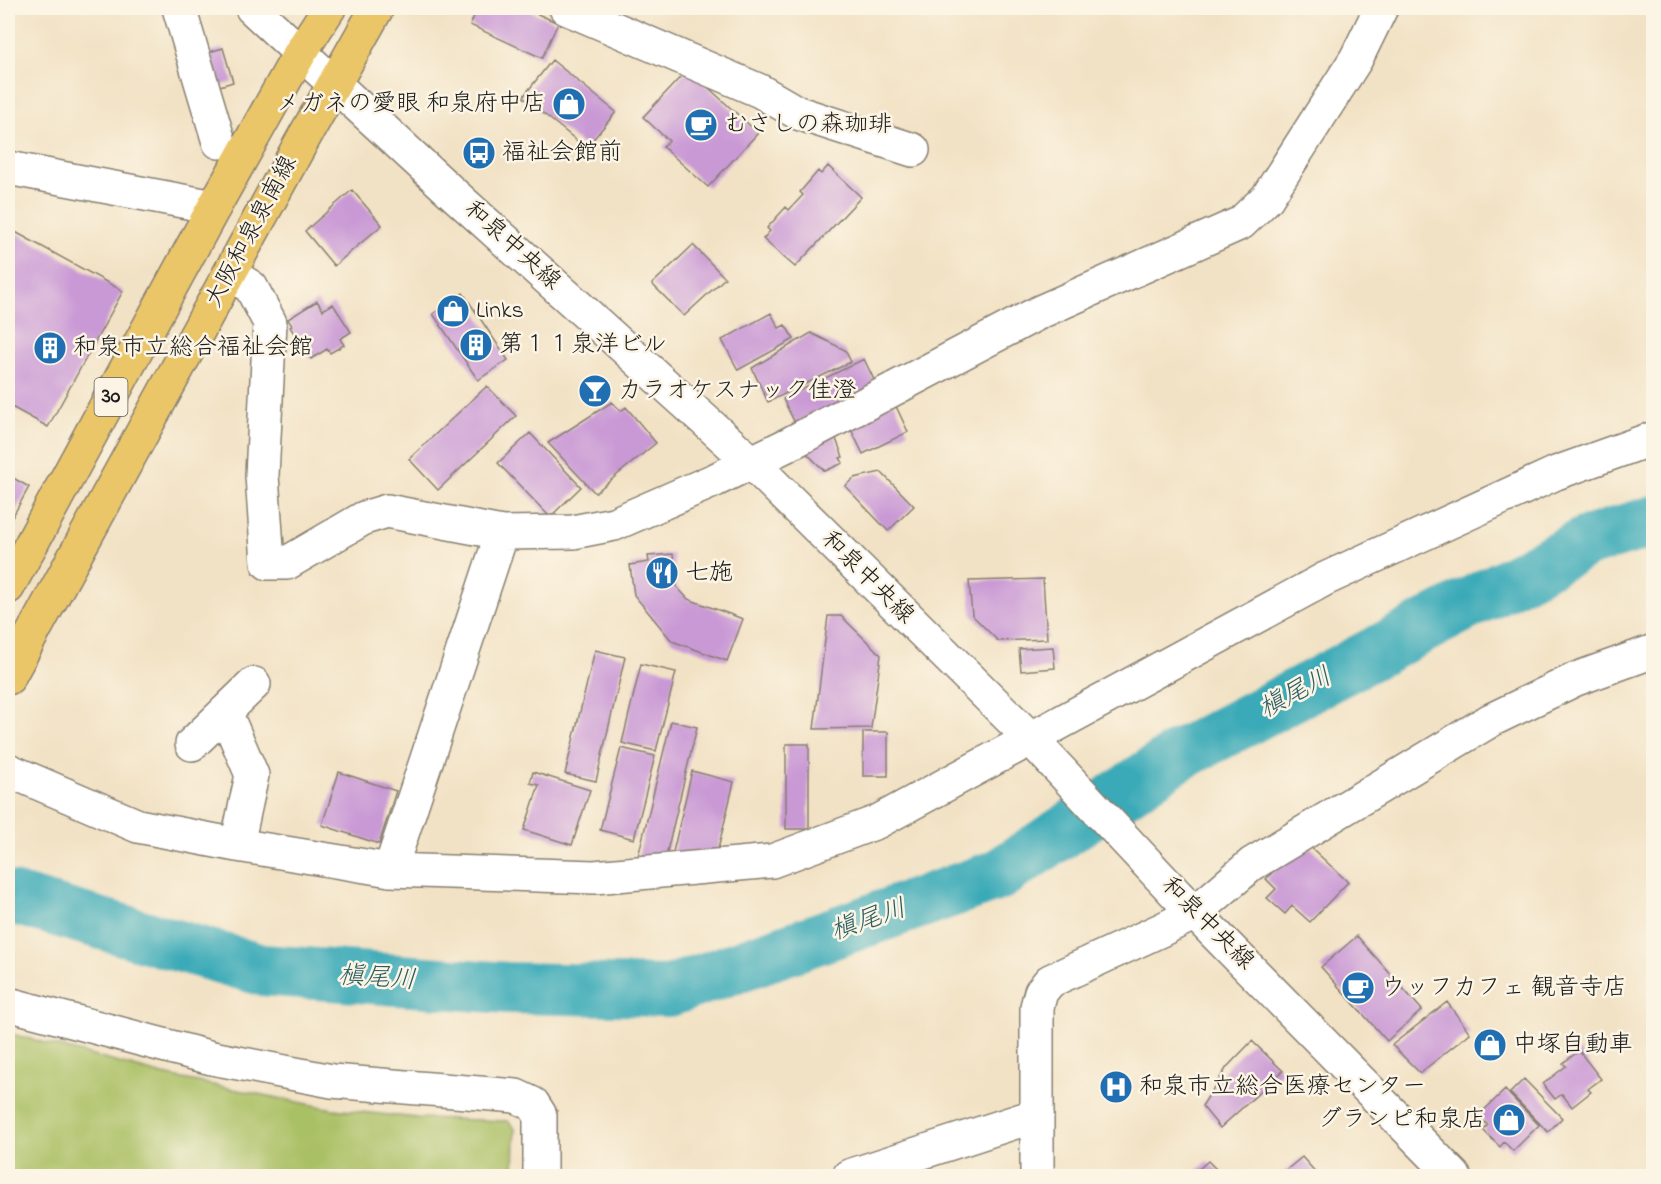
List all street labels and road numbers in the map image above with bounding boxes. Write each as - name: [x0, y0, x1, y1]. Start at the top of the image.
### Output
- street label: 大阪和泉泉南線: [197, 150, 307, 314]
- street label: 和泉中央線: [456, 193, 568, 299]
- road number: 30: [94, 378, 128, 416]
- street label: 和泉中央線: [812, 523, 922, 633]
- street label: 和泉中央線: [1152, 869, 1262, 979]

